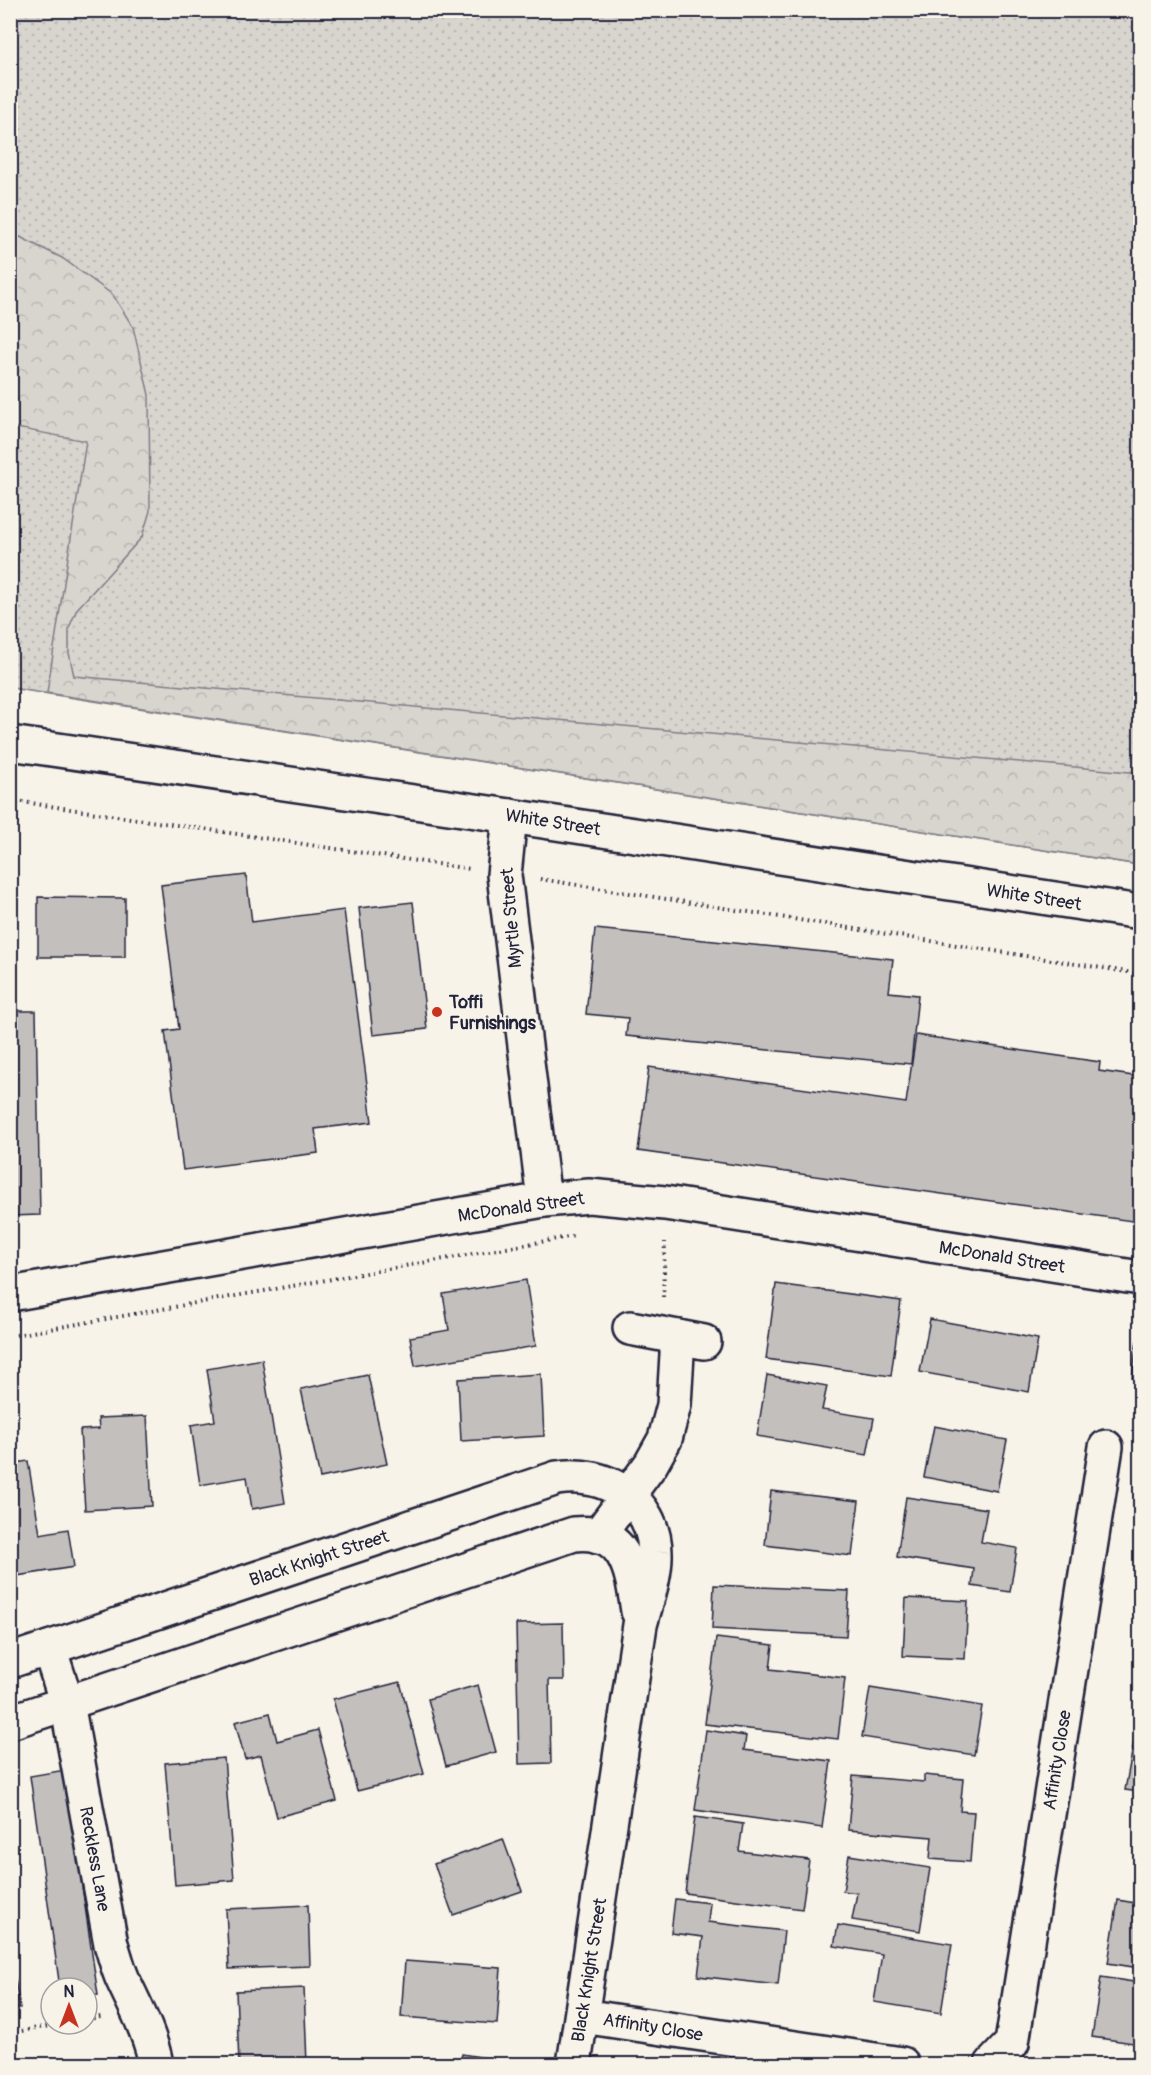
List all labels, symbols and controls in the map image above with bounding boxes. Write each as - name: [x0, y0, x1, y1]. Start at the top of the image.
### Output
- street label: White Street: [504, 804, 603, 841]
- street label: Myrtle Street: [496, 866, 527, 969]
- street label: White Street: [985, 879, 1084, 916]
- place label: Toffi Furnishings: [448, 991, 537, 1035]
- marker: Toffi Furnishings: [430, 1005, 444, 1019]
- street label: McDonald Street: [456, 1187, 586, 1228]
- street label: McDonald Street: [937, 1236, 1067, 1279]
- street label: Black Knight Street: [247, 1525, 393, 1592]
- street label: Affinity Close: [1038, 1708, 1077, 1812]
- street label: Reckless Lane: [74, 1805, 115, 1913]
- street label: Black Knight Street: [567, 1896, 612, 2044]
- north arrow: [39, 1976, 99, 2036]
- text: N: [64, 1982, 75, 2002]
- street label: Affinity Close: [601, 2008, 705, 2047]

